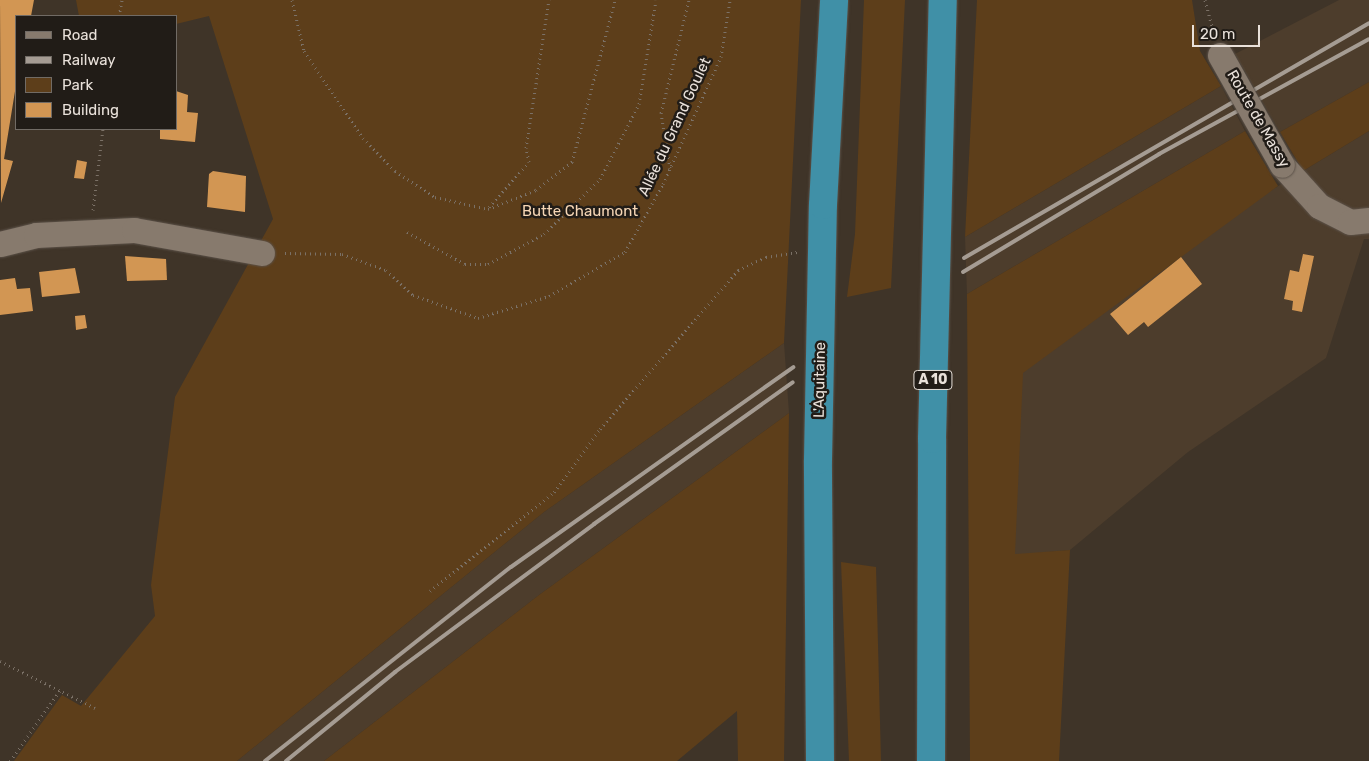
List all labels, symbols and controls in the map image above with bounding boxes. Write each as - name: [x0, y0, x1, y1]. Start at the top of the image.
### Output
- legend: [15, 15, 178, 130]
- scale bar: [1194, 15, 1262, 47]
- text: 20 m: [1200, 25, 1235, 43]
- text: Road: [62, 26, 98, 44]
- text: Railway: [62, 51, 116, 69]
- street label: Allée du Grand Goulet: [635, 55, 715, 199]
- street label: Route de Massy: [1223, 67, 1293, 171]
- text: Park: [62, 76, 93, 94]
- text: Building: [62, 101, 119, 119]
- park label: Butte Chaumont: [522, 203, 638, 221]
- street label: L'Aquitaine: [810, 342, 830, 418]
- road number: A 10: [913, 368, 953, 392]

